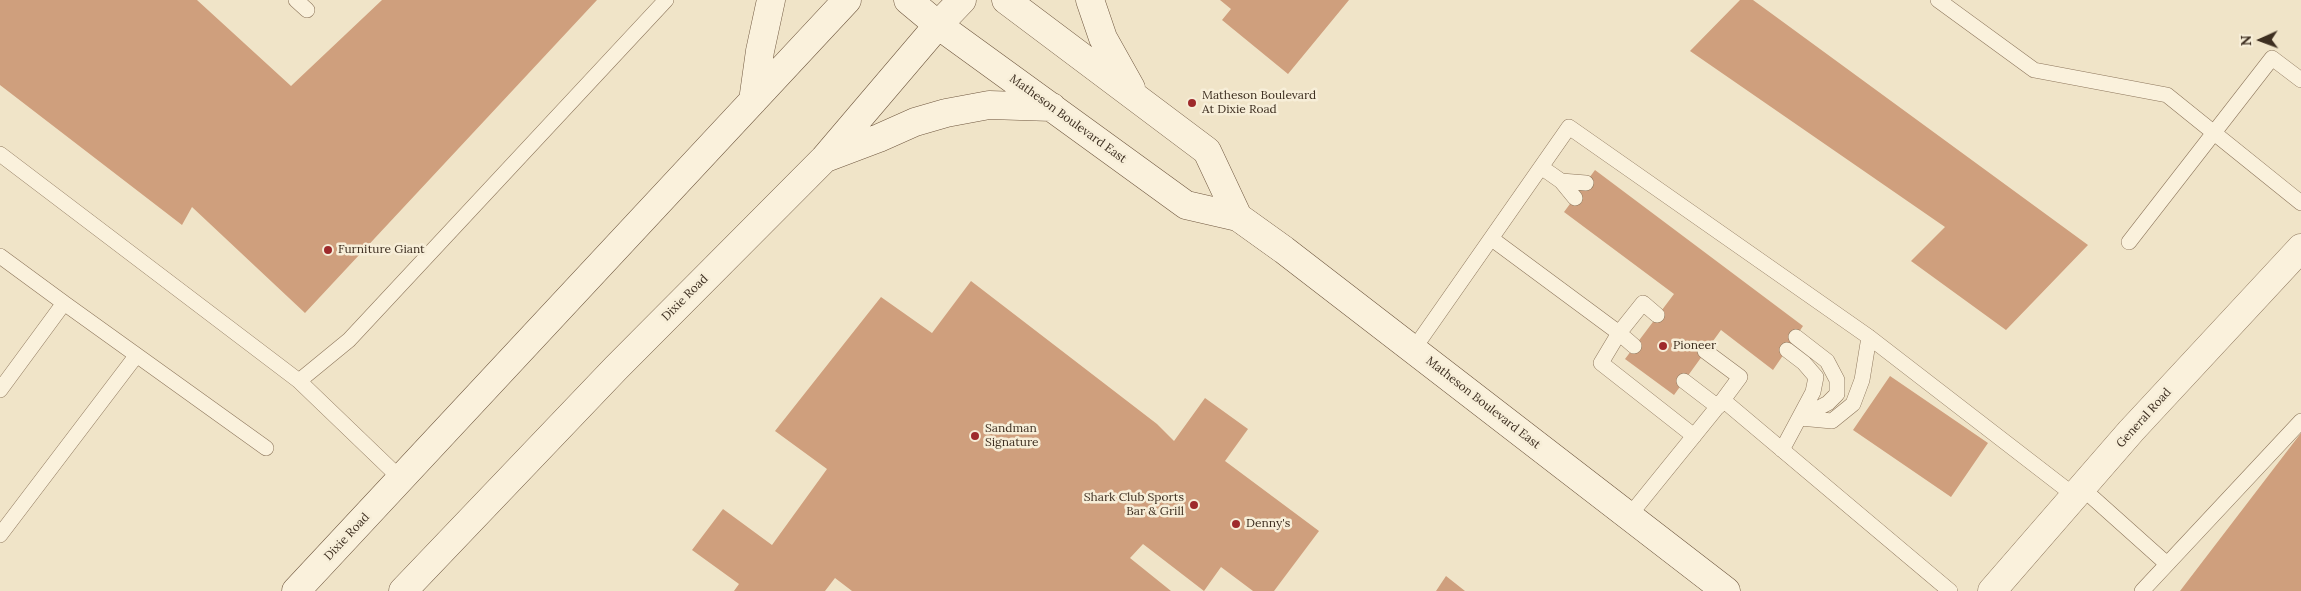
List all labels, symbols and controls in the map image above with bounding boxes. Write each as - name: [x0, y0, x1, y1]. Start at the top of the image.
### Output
- north arrow: [2236, 15, 2286, 65]
- text: N: [2237, 35, 2255, 46]
- street label: Matheson Boulevard East: [1007, 72, 1129, 166]
- place label: Matheson Boulevard At Dixie Road: [1202, 89, 1316, 117]
- marker: Matheson Boulevard At Dixie Road: [1186, 97, 1198, 109]
- place label: Furniture Giant: [338, 243, 425, 257]
- marker: Furniture Giant: [322, 244, 334, 256]
- street label: Dixie Road: [659, 272, 711, 324]
- place label: Pioneer: [1673, 339, 1716, 353]
- marker: Pioneer: [1657, 340, 1669, 352]
- street label: Matheson Boulevard East: [1423, 354, 1543, 452]
- street label: General Road: [2114, 385, 2174, 451]
- place label: Sandman Signature: [985, 422, 1039, 450]
- marker: Sandman Signature: [969, 430, 981, 442]
- place label: Shark Club Sports Bar & Grill: [1084, 491, 1184, 519]
- marker: Shark Club Sports Bar & Grill: [1188, 499, 1200, 511]
- street label: Dixie Road: [321, 510, 373, 564]
- place label: Denny's: [1246, 517, 1290, 531]
- marker: Denny's: [1230, 518, 1242, 530]

